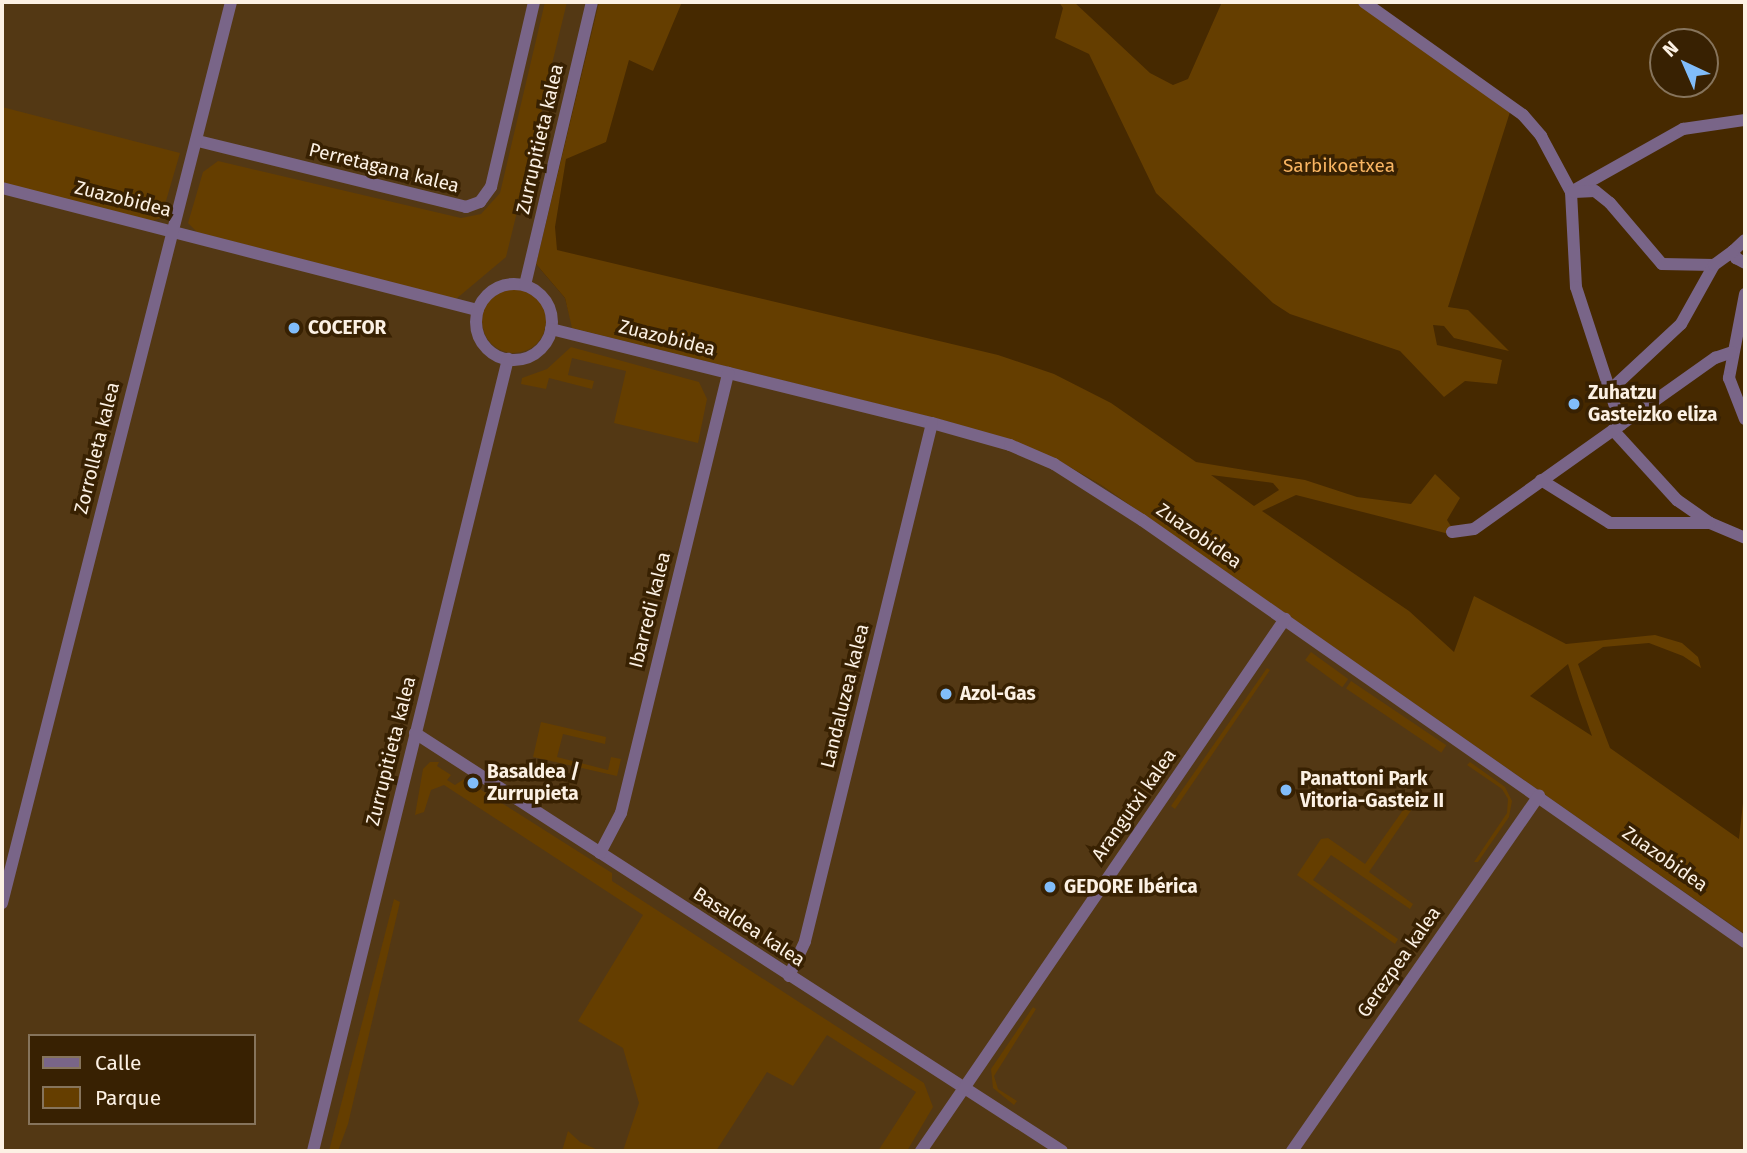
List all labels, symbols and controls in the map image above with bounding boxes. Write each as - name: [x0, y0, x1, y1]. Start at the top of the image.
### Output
- north arrow: [1649, 28, 1719, 98]
- text: N: [1658, 36, 1683, 62]
- street label: Zurrupitieta kalea: [512, 62, 568, 216]
- street label: Perretagana kalea: [306, 138, 462, 198]
- park label: Sarbikoetxea: [1283, 155, 1395, 177]
- street label: Zuazobidea: [72, 176, 174, 222]
- street label: Zuazobidea: [616, 315, 718, 361]
- place label: COCEFOR: [308, 317, 386, 339]
- marker: COCEFOR: [286, 320, 302, 336]
- street label: Zorrolleta kalea: [70, 380, 124, 516]
- place label: Zuhatzu Gasteizko eliza: [1588, 382, 1717, 426]
- marker: Zuhatzu Gasteizko eliza: [1566, 396, 1582, 412]
- street label: Zuazobidea: [1152, 498, 1246, 574]
- street label: Ibarredi kalea: [625, 550, 675, 670]
- street label: Landaluzea kalea: [816, 621, 874, 771]
- street label: Zurrupitieta kalea: [361, 674, 421, 828]
- place label: Azol-Gas: [960, 683, 1036, 705]
- marker: Azol-Gas: [938, 686, 954, 702]
- street label: Arangutxi kalea: [1087, 744, 1181, 866]
- place label: Basaldea / Zurrupieta: [487, 761, 580, 805]
- place label: Panattoni Park Vitoria-Gasteiz II: [1300, 768, 1444, 812]
- marker: Basaldea / Zurrupieta: [465, 775, 481, 791]
- marker: Panattoni Park Vitoria-Gasteiz II: [1278, 782, 1294, 798]
- street label: Zuazobidea: [1618, 821, 1712, 897]
- place label: GEDORE Ibérica: [1064, 876, 1198, 898]
- marker: GEDORE Ibérica: [1042, 879, 1058, 895]
- street label: Basaldea kalea: [689, 882, 809, 972]
- street label: Gerezpea kalea: [1352, 902, 1446, 1022]
- legend: [28, 1034, 256, 1125]
- text: Calle: [95, 1050, 141, 1076]
- text: Parque: [95, 1085, 161, 1111]

